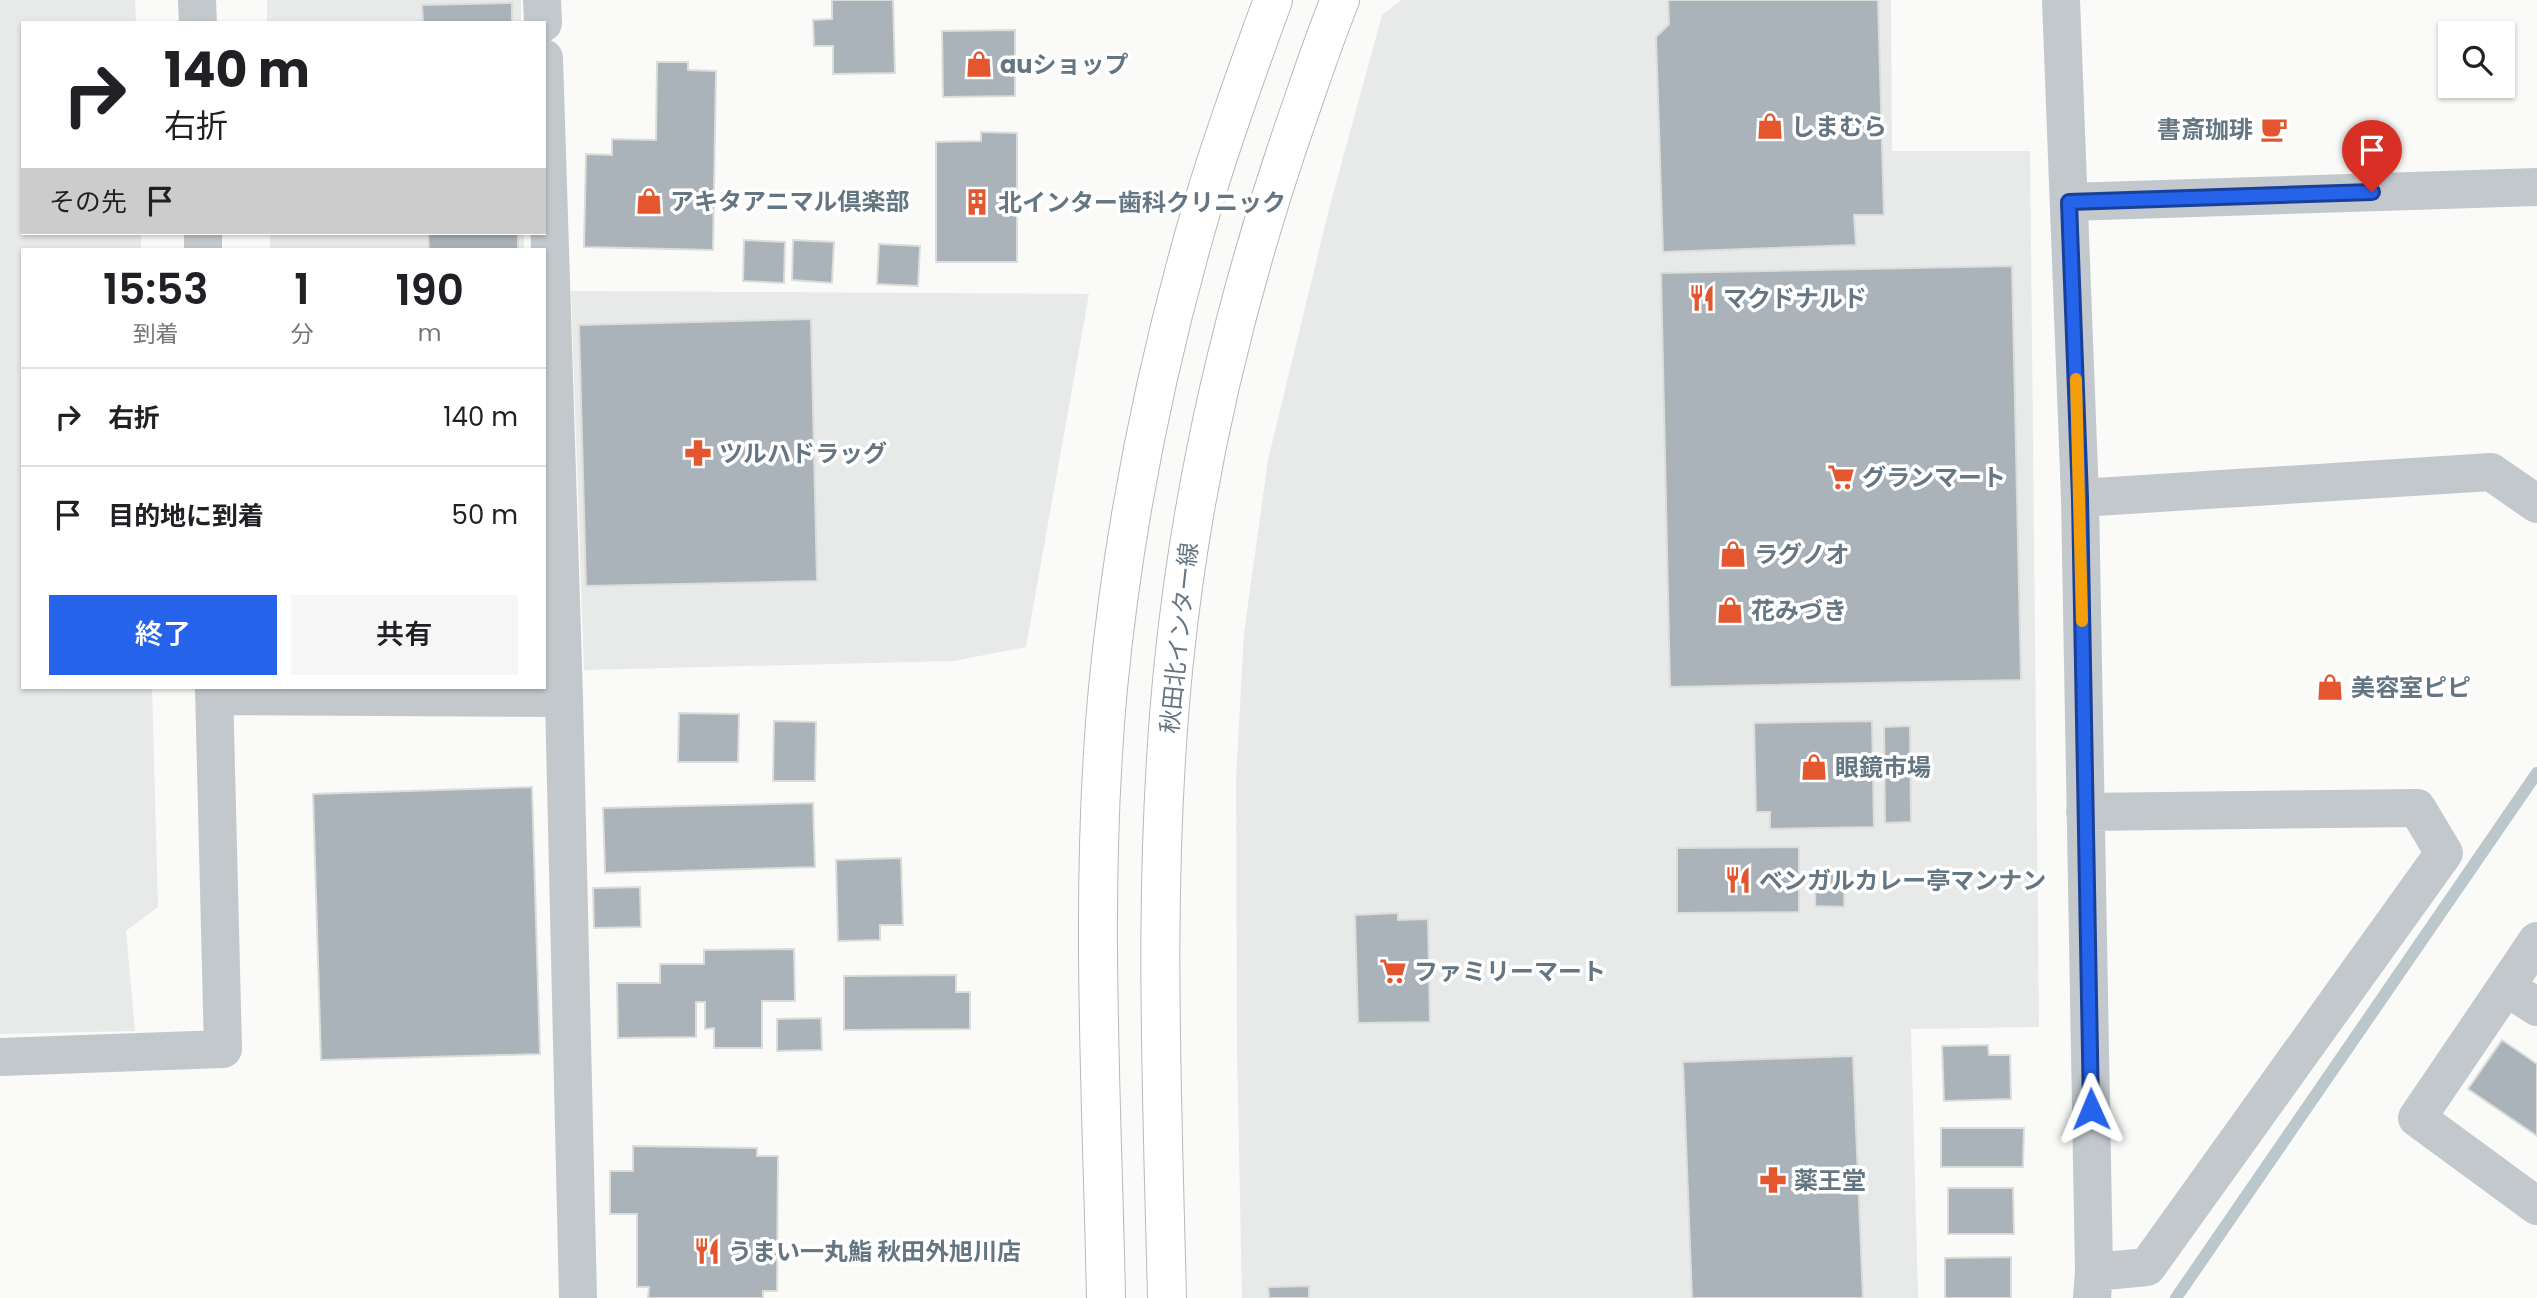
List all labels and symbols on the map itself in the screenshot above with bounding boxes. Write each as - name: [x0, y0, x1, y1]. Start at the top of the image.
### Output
- place label: auショップ: [1000, 48, 1128, 81]
- shop icon: auショップ: [964, 49, 994, 79]
- place label: しまむら: [1791, 110, 1887, 143]
- shop icon: しまむら: [1755, 111, 1785, 141]
- place label: 書斎珈琲: [2157, 113, 2253, 146]
- cafe icon: 書斎珈琲: [2259, 114, 2289, 144]
- pin: [2342, 120, 2402, 192]
- place label: アキタアニマル倶楽部: [670, 185, 910, 218]
- shop icon: アキタアニマル倶楽部: [634, 186, 664, 216]
- place label: 北インター歯科クリニック: [998, 186, 1286, 219]
- building icon: 北インター歯科クリニック: [962, 187, 992, 217]
- place label: マクドナルド: [1723, 282, 1867, 315]
- restaurant icon: マクドナルド: [1687, 283, 1717, 313]
- place label: ツルハドラッグ: [719, 437, 887, 470]
- pharmacy icon: ツルハドラッグ: [683, 438, 713, 468]
- place label: グランマート: [1862, 461, 2006, 494]
- supermarket icon: グランマート: [1826, 462, 1856, 492]
- place label: ラグノオ: [1754, 538, 1850, 571]
- shop icon: ラグノオ: [1718, 539, 1748, 569]
- street label: 秋田北インター線: [1153, 541, 1205, 735]
- place label: 花みづき: [1751, 594, 1847, 627]
- shop icon: 花みづき: [1715, 595, 1745, 625]
- place label: 美容室ピピ: [2351, 671, 2471, 704]
- shop icon: 美容室ピピ: [2315, 672, 2345, 702]
- place label: 眼鏡市場: [1835, 751, 1931, 784]
- shop icon: 眼鏡市場: [1799, 752, 1829, 782]
- place label: ベンガルカレー亭マンナン: [1759, 864, 2046, 897]
- restaurant icon: ベンガルカレー亭マンナン: [1723, 865, 1753, 895]
- place label: ファミリーマート: [1414, 955, 1606, 988]
- supermarket icon: ファミリーマート: [1378, 956, 1408, 986]
- position arrow: [2054, 1072, 2128, 1146]
- place label: 薬王堂: [1794, 1164, 1866, 1197]
- pharmacy icon: 薬王堂: [1758, 1165, 1788, 1195]
- place label: うまい一丸鮨 秋田外旭川店: [728, 1235, 1021, 1268]
- restaurant icon: うまい一丸鮨 秋田外旭川店: [692, 1236, 722, 1266]

